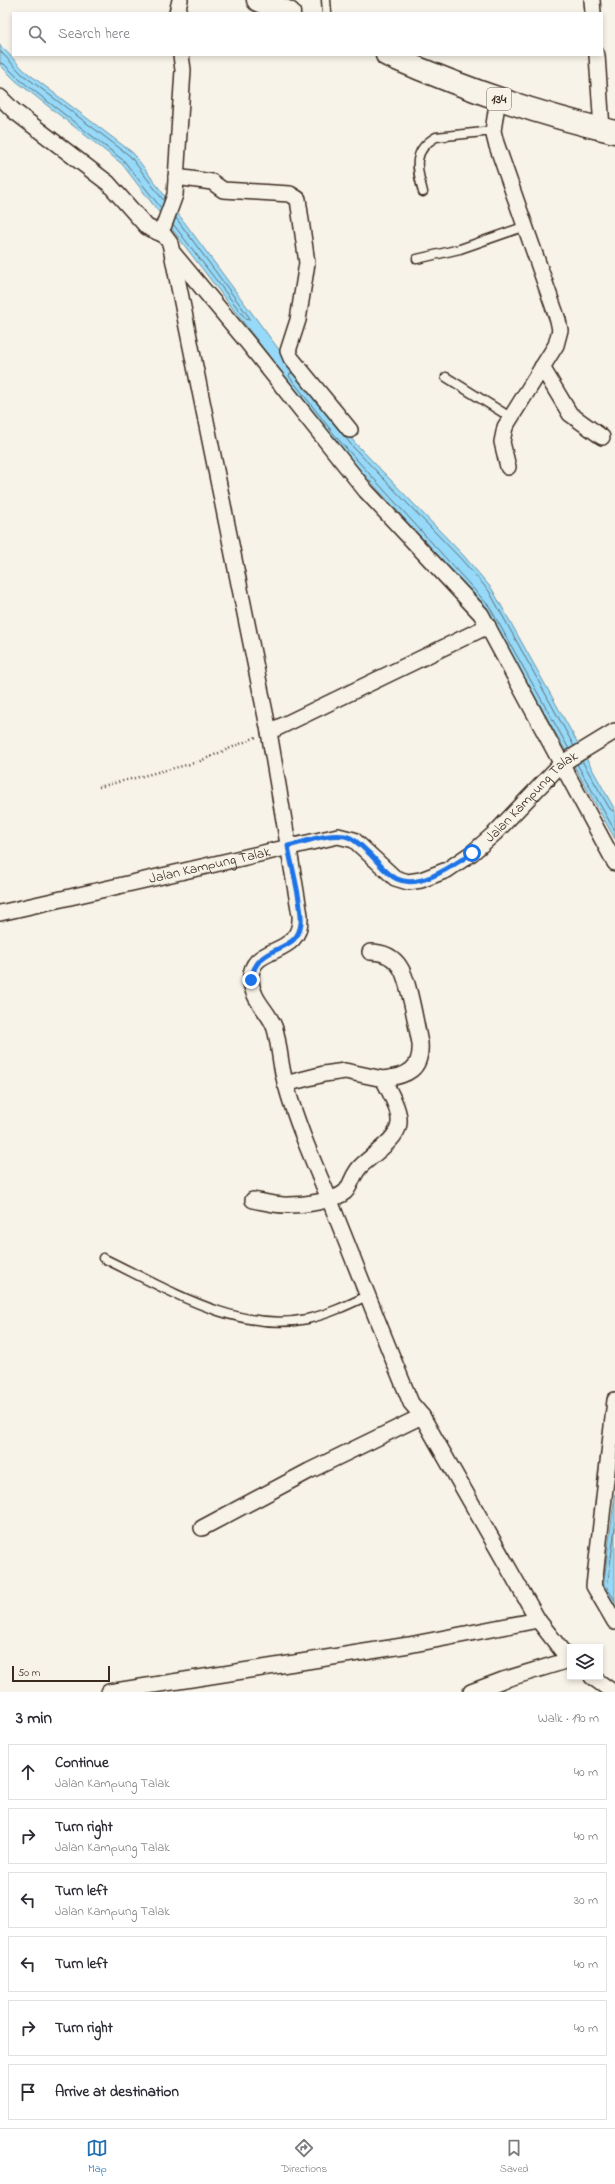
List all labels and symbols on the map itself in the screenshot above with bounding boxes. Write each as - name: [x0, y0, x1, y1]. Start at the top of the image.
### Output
- road number: 134: [487, 88, 511, 110]
- street label: Jalan Kampung Talak: [480, 745, 583, 848]
- street label: Jalan Kampung Talak: [147, 841, 273, 889]
- route start: [463, 844, 481, 862]
- route end: [242, 971, 260, 989]
- scale bar: [12, 1664, 110, 1683]

